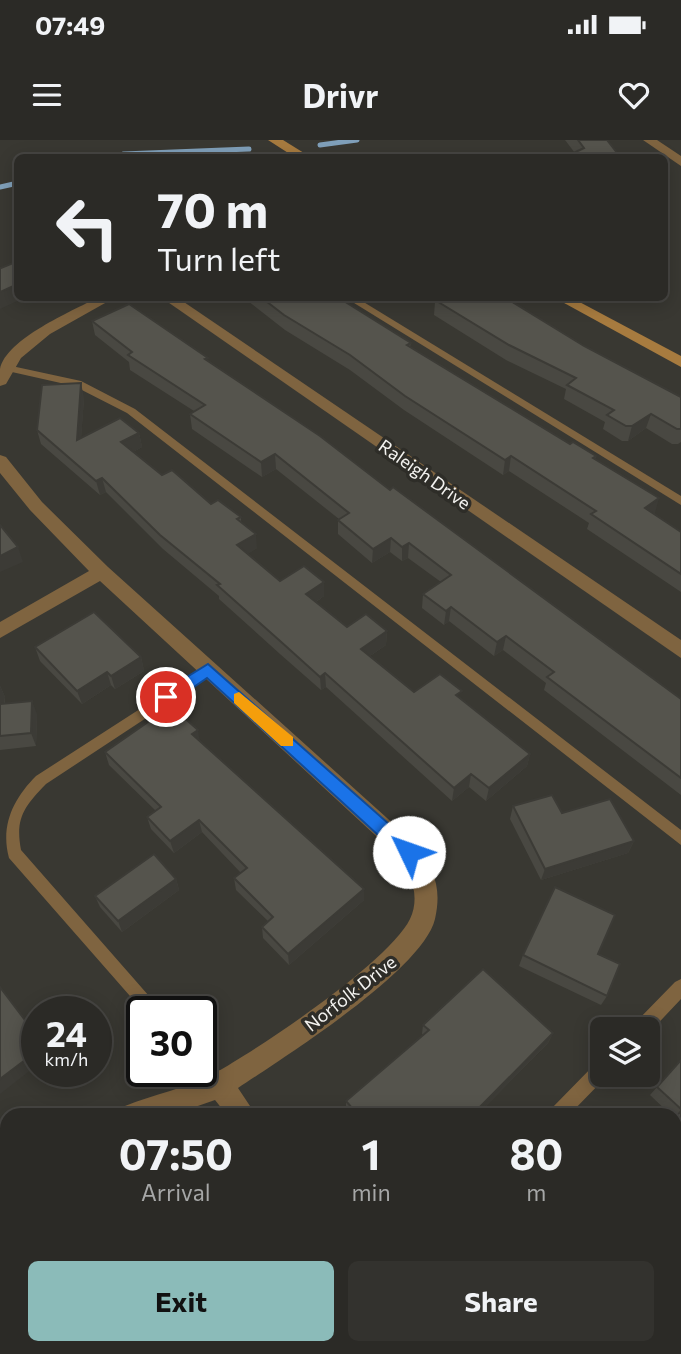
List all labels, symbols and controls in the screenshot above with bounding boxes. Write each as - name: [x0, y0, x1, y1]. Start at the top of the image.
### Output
- text: 07:49: [35, 9, 105, 40]
- text: Drivr: [302, 75, 379, 115]
- icon: menu: [28, 76, 66, 114]
- icon: heart: [615, 76, 653, 114]
- text: 70 m: [157, 178, 268, 238]
- icon: left: [42, 182, 133, 273]
- text: Turn left: [157, 238, 281, 278]
- street label: Raleigh Drive: [375, 434, 475, 514]
- pin: [136, 667, 196, 727]
- icon: arrive: [147, 678, 185, 716]
- position arrow: [372, 815, 446, 889]
- street label: Norfolk Drive: [300, 950, 400, 1036]
- speed limit sign: 30: [126, 996, 217, 1087]
- text: 24: [46, 1011, 87, 1054]
- map controls: [590, 1017, 660, 1087]
- button: layers: [590, 1017, 660, 1087]
- text: km/h: [45, 1048, 88, 1070]
- text: 07:50: [119, 1127, 233, 1179]
- text: 1: [362, 1127, 381, 1179]
- text: 80: [509, 1127, 563, 1179]
- text: Arrival: [141, 1178, 211, 1206]
- text: min: [352, 1178, 391, 1206]
- text: m: [526, 1178, 546, 1206]
- button: Exit: [28, 1261, 334, 1341]
- button: Share: [348, 1261, 654, 1341]

